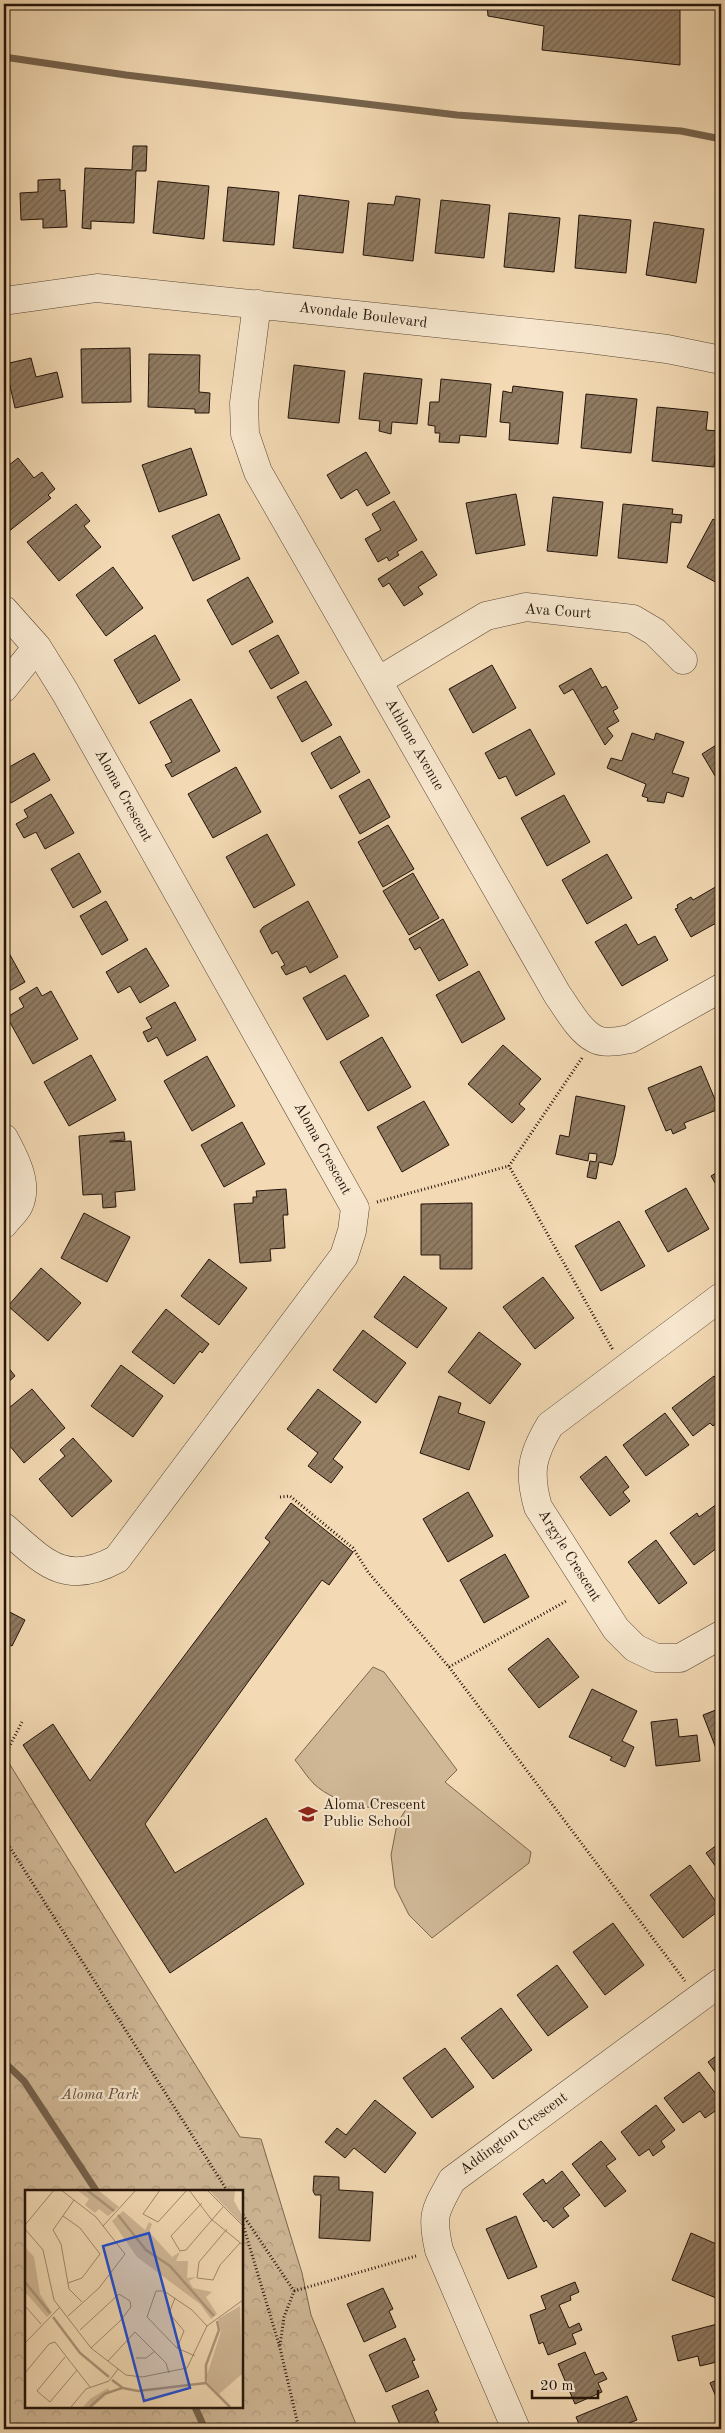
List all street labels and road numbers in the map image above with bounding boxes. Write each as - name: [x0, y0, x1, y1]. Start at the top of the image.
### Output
- street label: Avondale Boulevard: [298, 301, 428, 331]
- street label: Ava Court: [524, 602, 592, 622]
- street label: Athlone Avenue: [382, 697, 446, 794]
- street label: Aloma Crescent: [92, 747, 154, 845]
- street label: Aloma Crescent: [291, 1100, 353, 1198]
- street label: Argyle Crescent: [535, 1507, 603, 1605]
- street label: Addington Crescent: [458, 2090, 570, 2178]

